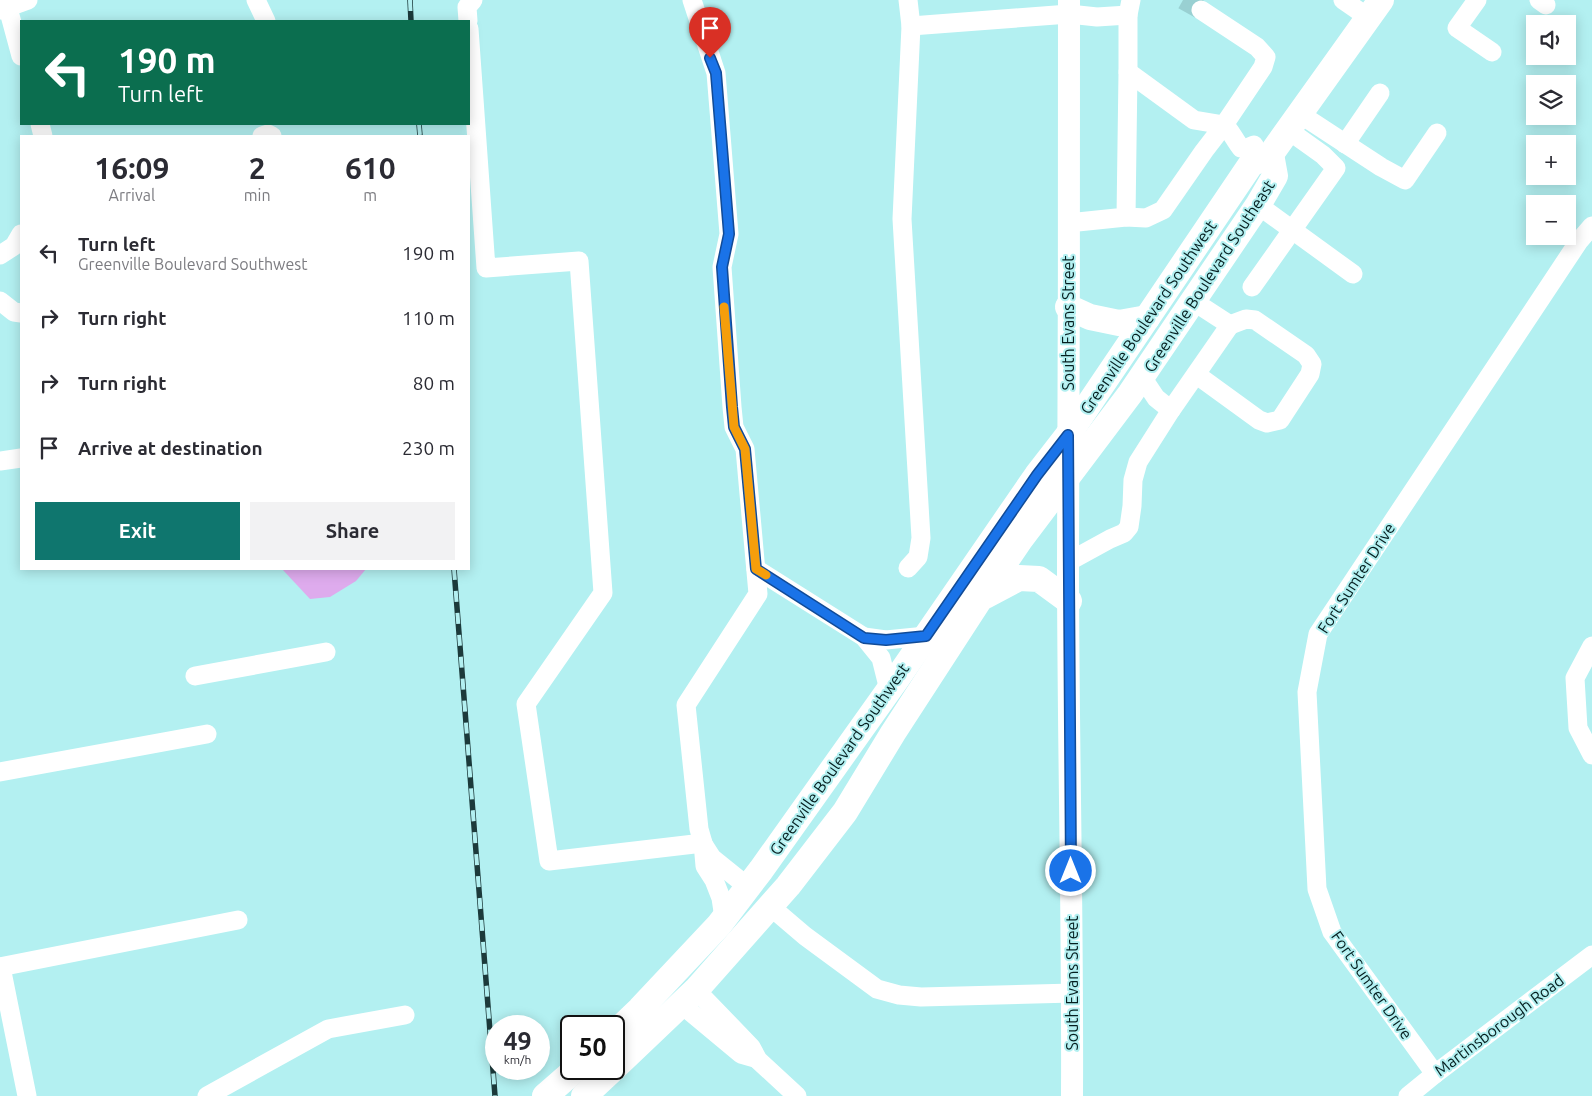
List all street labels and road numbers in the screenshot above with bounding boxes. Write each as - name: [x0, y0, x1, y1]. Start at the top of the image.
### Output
- street label: Greenville Boulevard Southeast: [1140, 176, 1278, 375]
- street label: Greenville Boulevard Southwest: [1076, 216, 1220, 417]
- street label: South Evans Street: [1059, 255, 1077, 391]
- street label: Fort Sumter Drive: [1314, 520, 1398, 636]
- street label: Greenville Boulevard Southwest: [766, 659, 913, 858]
- street label: South Evans Street: [1063, 915, 1081, 1051]
- street label: Fort Sumter Drive: [1328, 928, 1416, 1042]
- street label: Martinsborough Road: [1431, 971, 1567, 1079]

